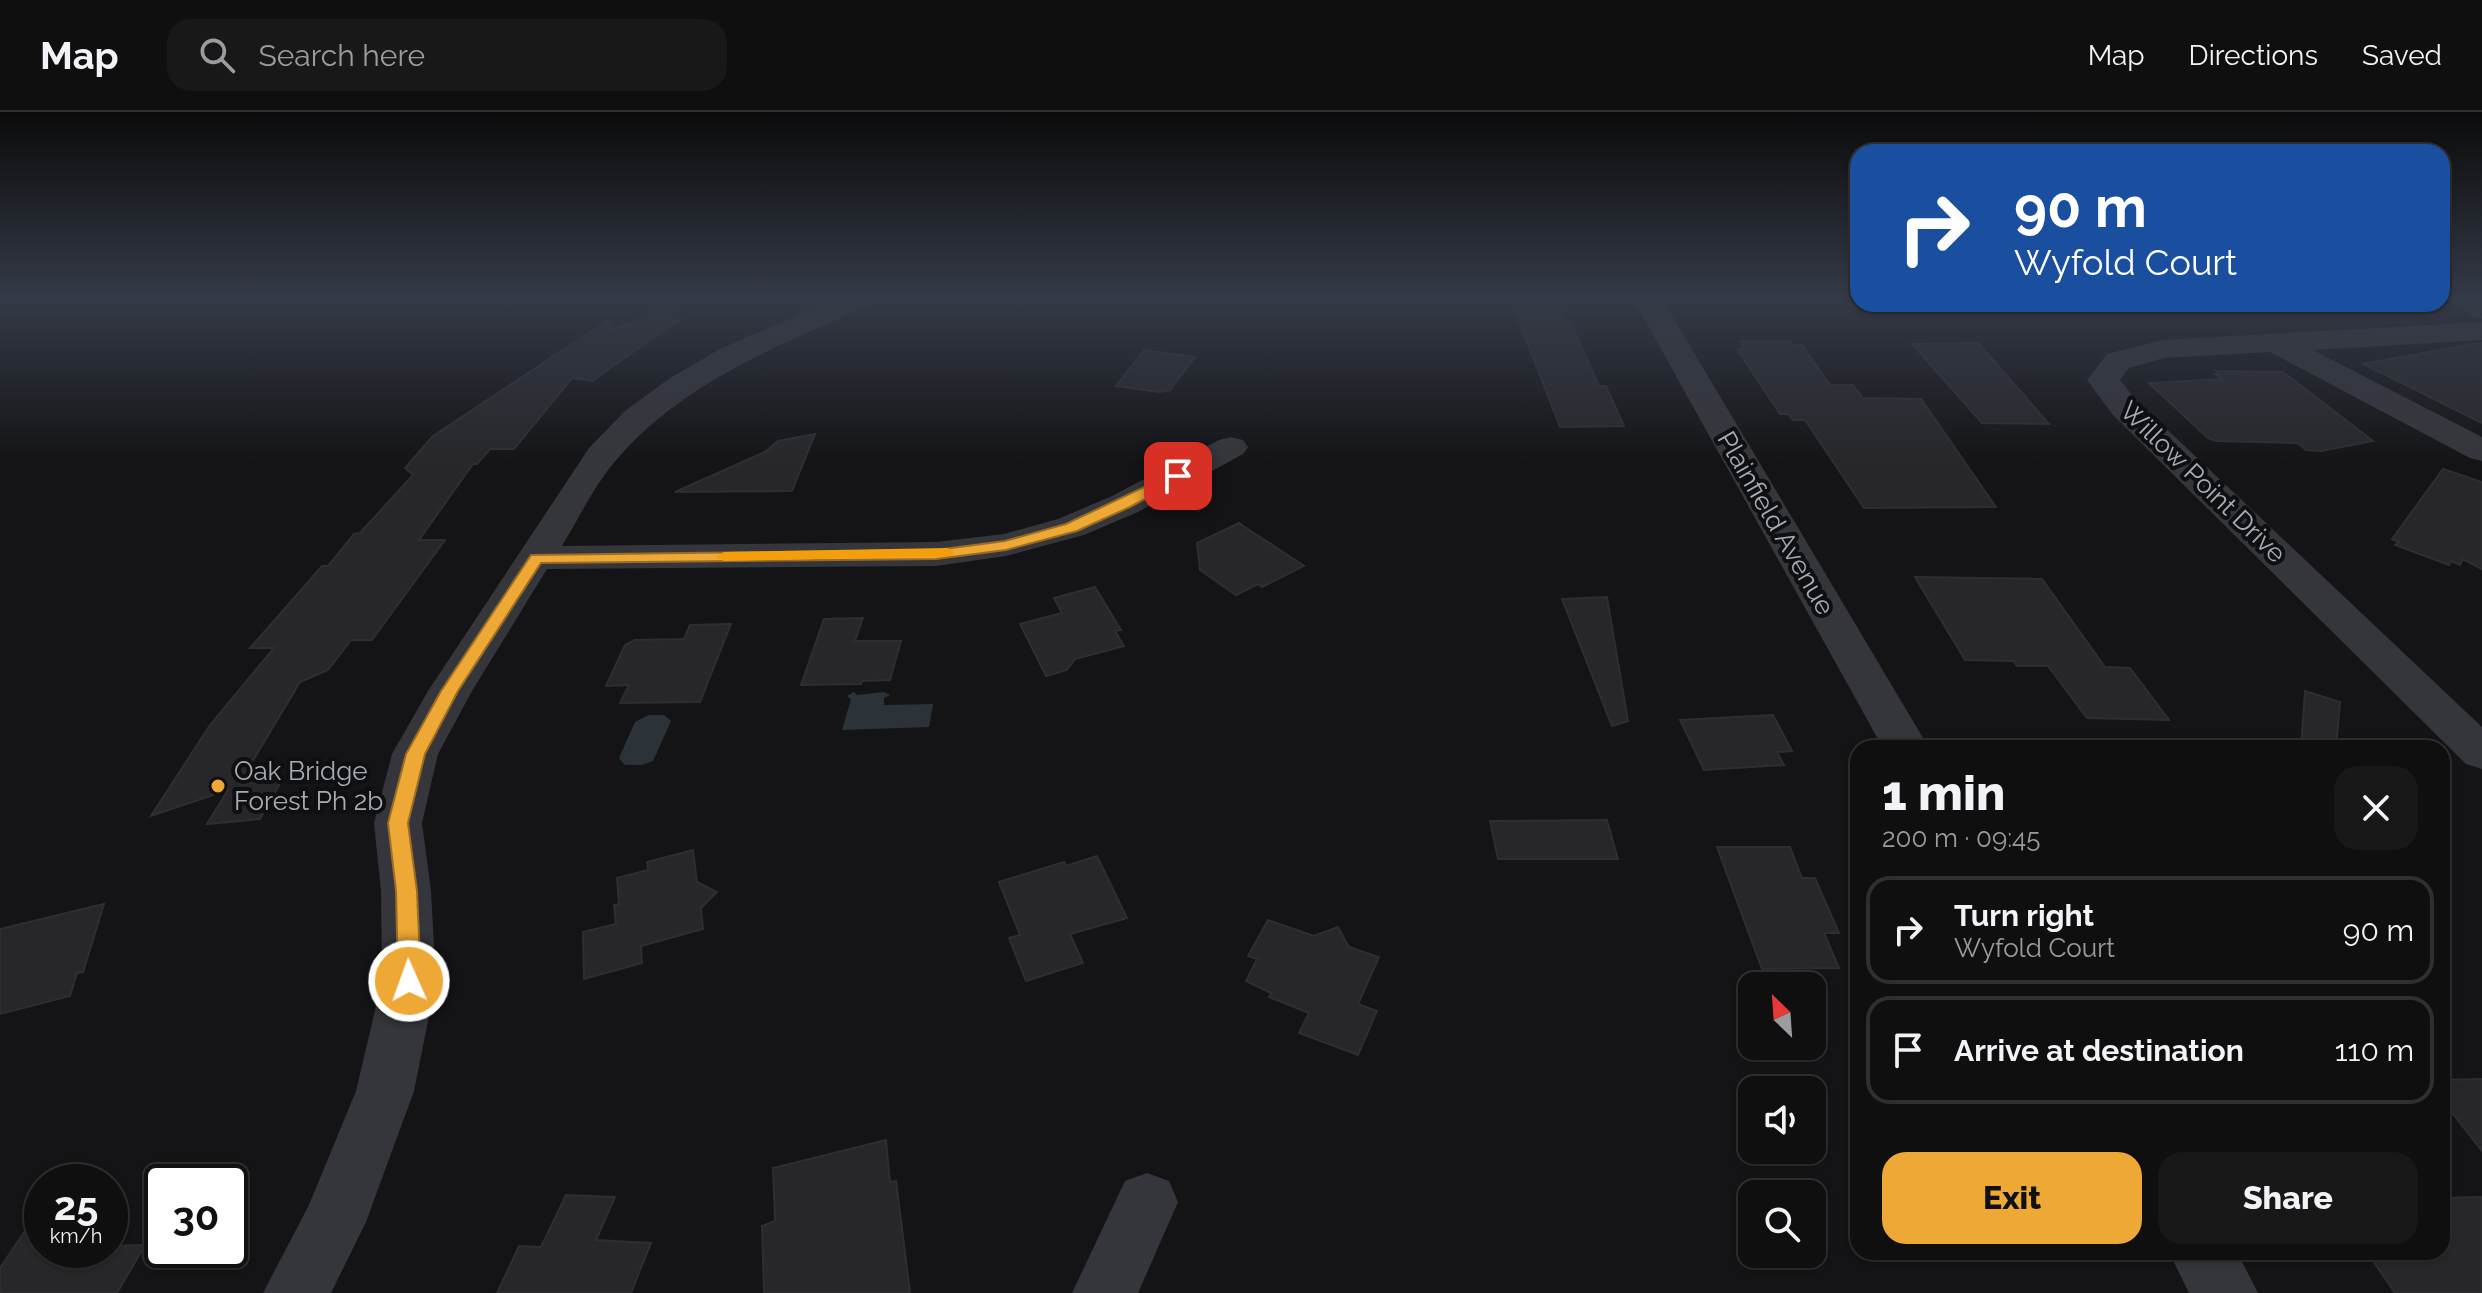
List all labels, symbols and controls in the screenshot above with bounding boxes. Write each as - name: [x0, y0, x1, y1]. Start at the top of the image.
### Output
- search box: [167, 19, 727, 91]
- text: Map: [40, 33, 119, 78]
- icon: search: [195, 33, 239, 77]
- text: Search here: [259, 38, 425, 73]
- text: Map: [2088, 39, 2145, 72]
- text: Directions: [2189, 39, 2318, 72]
- text: Saved: [2362, 39, 2442, 72]
- text: 90 m: [2014, 174, 2147, 240]
- icon: right: [1882, 176, 1986, 280]
- text: Wyfold Court: [2014, 241, 2237, 283]
- street label: Willow Point Drive: [2114, 395, 2292, 569]
- street label: Plainfield Avenue: [1711, 426, 1841, 620]
- pin: [1144, 442, 1212, 510]
- icon: arrive: [1156, 454, 1200, 498]
- place label: Oak Bridge Forest Ph 2b: [234, 756, 383, 816]
- text: 1 min: [1882, 765, 2005, 821]
- button: close: [2334, 766, 2418, 850]
- marker: Oak Bridge Forest Ph 2b: [209, 777, 227, 795]
- text: 200 m · 09:45: [1882, 823, 2040, 853]
- text: Turn right: [1954, 898, 2094, 933]
- icon: right: [1886, 908, 1930, 952]
- text: 90 m: [2343, 913, 2414, 948]
- text: Wyfold Court: [1954, 933, 2115, 963]
- position arrow: [367, 939, 451, 1023]
- north arrow: [1738, 972, 1826, 1060]
- map controls: [1738, 972, 1826, 1268]
- icon: arrive: [1886, 1028, 1930, 1072]
- text: Arrive at destination: [1954, 1033, 2244, 1068]
- text: 110 m: [2335, 1033, 2414, 1068]
- button: sound: [1738, 1076, 1826, 1164]
- button: Exit: [1882, 1152, 2142, 1244]
- button: Share: [2158, 1152, 2418, 1244]
- speed limit sign: 30: [144, 1164, 248, 1268]
- button: search: [1738, 1180, 1826, 1268]
- text: 25: [54, 1182, 98, 1229]
- text: km/h: [50, 1224, 102, 1248]

